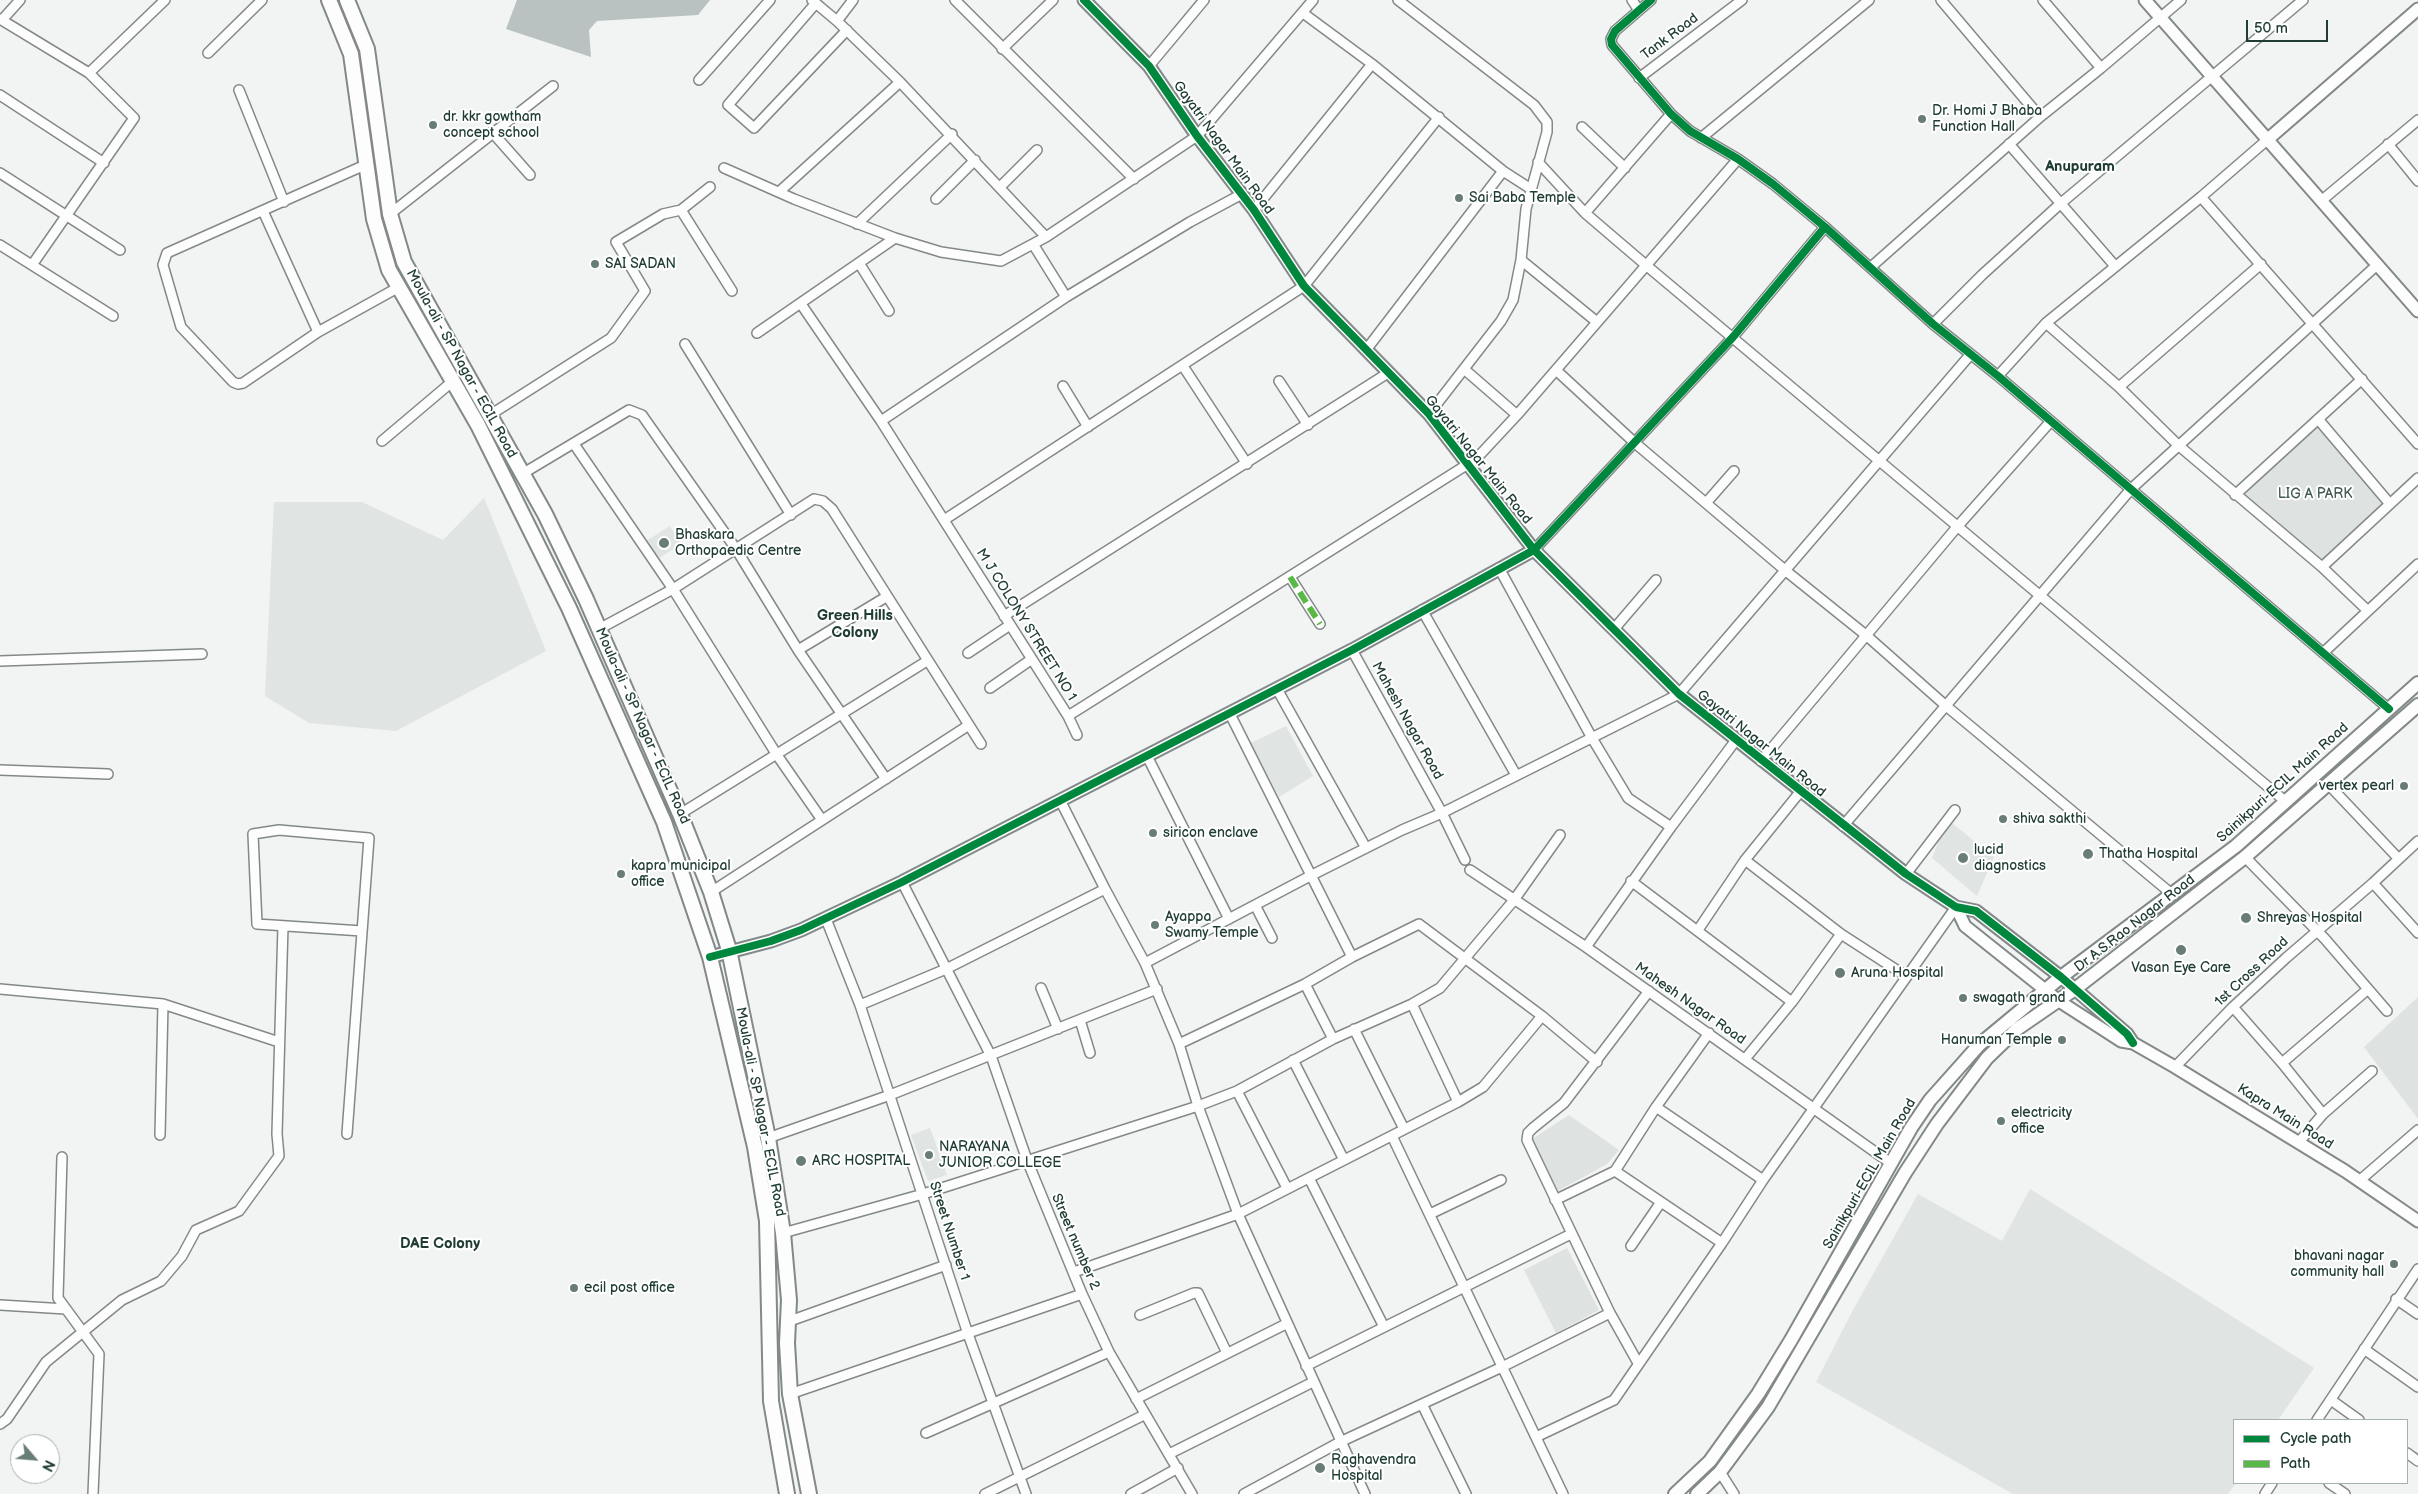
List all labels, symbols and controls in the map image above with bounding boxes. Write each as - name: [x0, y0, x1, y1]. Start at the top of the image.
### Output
- street label: Tank Road: [1638, 10, 1702, 64]
- scale bar: [2248, 10, 2330, 42]
- text: 50 m: [2254, 19, 2288, 38]
- street label: Gayatri Nagar Main Road: [1169, 78, 1277, 218]
- place label: Dr. Homi J Bhaba Function Hall: [1932, 103, 2042, 136]
- place label: dr. kkr gowtham concept school: [443, 109, 541, 142]
- marker: Dr. Homi J Bhaba Function Hall: [1916, 113, 1928, 125]
- marker: dr. kkr gowtham concept school: [427, 119, 439, 131]
- district label: Anupuram: [2045, 158, 2115, 176]
- place label: Sai Baba Temple: [1469, 190, 1576, 206]
- marker: Sai Baba Temple: [1453, 192, 1465, 204]
- place label: SAI SADAN: [605, 256, 676, 272]
- marker: SAI SADAN: [589, 258, 601, 270]
- street label: Moula-ali - SP Nagar - ECIL Road: [402, 267, 520, 461]
- street label: Gayatri Nagar Main Road: [1421, 392, 1535, 528]
- park label: LIG A PARK: [2278, 486, 2352, 502]
- place label: Bhaskara Orthopaedic Centre: [675, 527, 801, 560]
- marker: Bhaskara Orthopaedic Centre: [657, 536, 671, 550]
- street label: M J COLONY STREET NO 1: [972, 546, 1080, 704]
- district label: Green Hills Colony: [817, 607, 893, 642]
- street label: Moula-ali - SP Nagar - ECIL Road: [591, 625, 693, 827]
- street label: Mahesh Nagar Road: [1368, 659, 1446, 783]
- street label: Gayatri Nagar Main Road: [1693, 687, 1829, 801]
- street label: Sainikpuri-ECIL Main Road: [2214, 720, 2352, 846]
- place label: vertex pearl: [2319, 778, 2394, 794]
- marker: vertex pearl: [2398, 780, 2410, 792]
- place label: shiva sakthi: [2013, 811, 2086, 827]
- marker: shiva sakthi: [1997, 813, 2009, 825]
- place label: siricon enclave: [1163, 825, 1258, 841]
- marker: siricon enclave: [1147, 827, 1159, 839]
- place label: lucid diagnostics: [1974, 842, 2046, 874]
- place label: Thatha Hospital: [2099, 846, 2198, 862]
- marker: Thatha Hospital: [2081, 847, 2095, 861]
- marker: lucid diagnostics: [1956, 851, 1970, 865]
- place label: kapra municipal office: [631, 858, 731, 890]
- marker: kapra municipal office: [615, 868, 627, 880]
- street label: Dr A.S.Rao Nagar Road: [2071, 872, 2199, 976]
- place label: Ayappa Swamy Temple: [1165, 909, 1259, 942]
- place label: Shreyas Hospital: [2257, 910, 2362, 926]
- marker: Shreyas Hospital: [2239, 911, 2253, 925]
- marker: Ayappa Swamy Temple: [1149, 919, 1161, 931]
- street label: 1st Cross Road: [2212, 934, 2292, 1010]
- marker: Vasan Eye Care: [2174, 943, 2188, 957]
- street label: Mahesh Nagar Road: [1631, 959, 1749, 1049]
- place label: Vasan Eye Care: [2131, 960, 2231, 976]
- place label: Aruna Hospital: [1851, 965, 1943, 981]
- marker: Aruna Hospital: [1833, 966, 1847, 980]
- place label: swagath grand: [1973, 990, 2066, 1006]
- marker: swagath grand: [1957, 992, 1969, 1004]
- street label: Moula-ali - SP Nagar - ECIL Road: [731, 1006, 789, 1218]
- place label: Hanuman Temple: [1941, 1032, 2052, 1048]
- marker: Hanuman Temple: [2056, 1034, 2068, 1046]
- street label: Kapra Main Road: [2234, 1081, 2336, 1153]
- street label: Sainikpuri-ECIL Main Road: [1820, 1096, 1920, 1252]
- place label: electricity office: [2011, 1105, 2072, 1138]
- marker: electricity office: [1995, 1115, 2007, 1127]
- place label: NARAYANA JUNIOR COLLEGE: [939, 1139, 1062, 1172]
- marker: NARAYANA JUNIOR COLLEGE: [923, 1149, 935, 1161]
- place label: ARC HOSPITAL: [812, 1153, 910, 1169]
- marker: ARC HOSPITAL: [794, 1154, 808, 1168]
- street label: Street Number 1: [925, 1180, 973, 1282]
- street label: Street number 2: [1047, 1191, 1103, 1293]
- district label: DAE Colony: [400, 1235, 480, 1253]
- place label: bhavani nagar community hall: [2290, 1248, 2384, 1280]
- marker: bhavani nagar community hall: [2388, 1258, 2400, 1270]
- place label: ecil post office: [584, 1280, 675, 1296]
- marker: ecil post office: [568, 1282, 580, 1294]
- legend: [2233, 1419, 2408, 1484]
- text: Cycle path: [2280, 1429, 2351, 1448]
- north arrow: [10, 1434, 60, 1484]
- place label: Raghavendra Hospital: [1331, 1452, 1416, 1484]
- text: Path: [2280, 1454, 2310, 1473]
- text: N: [38, 1457, 58, 1474]
- marker: Raghavendra Hospital: [1313, 1461, 1327, 1475]

